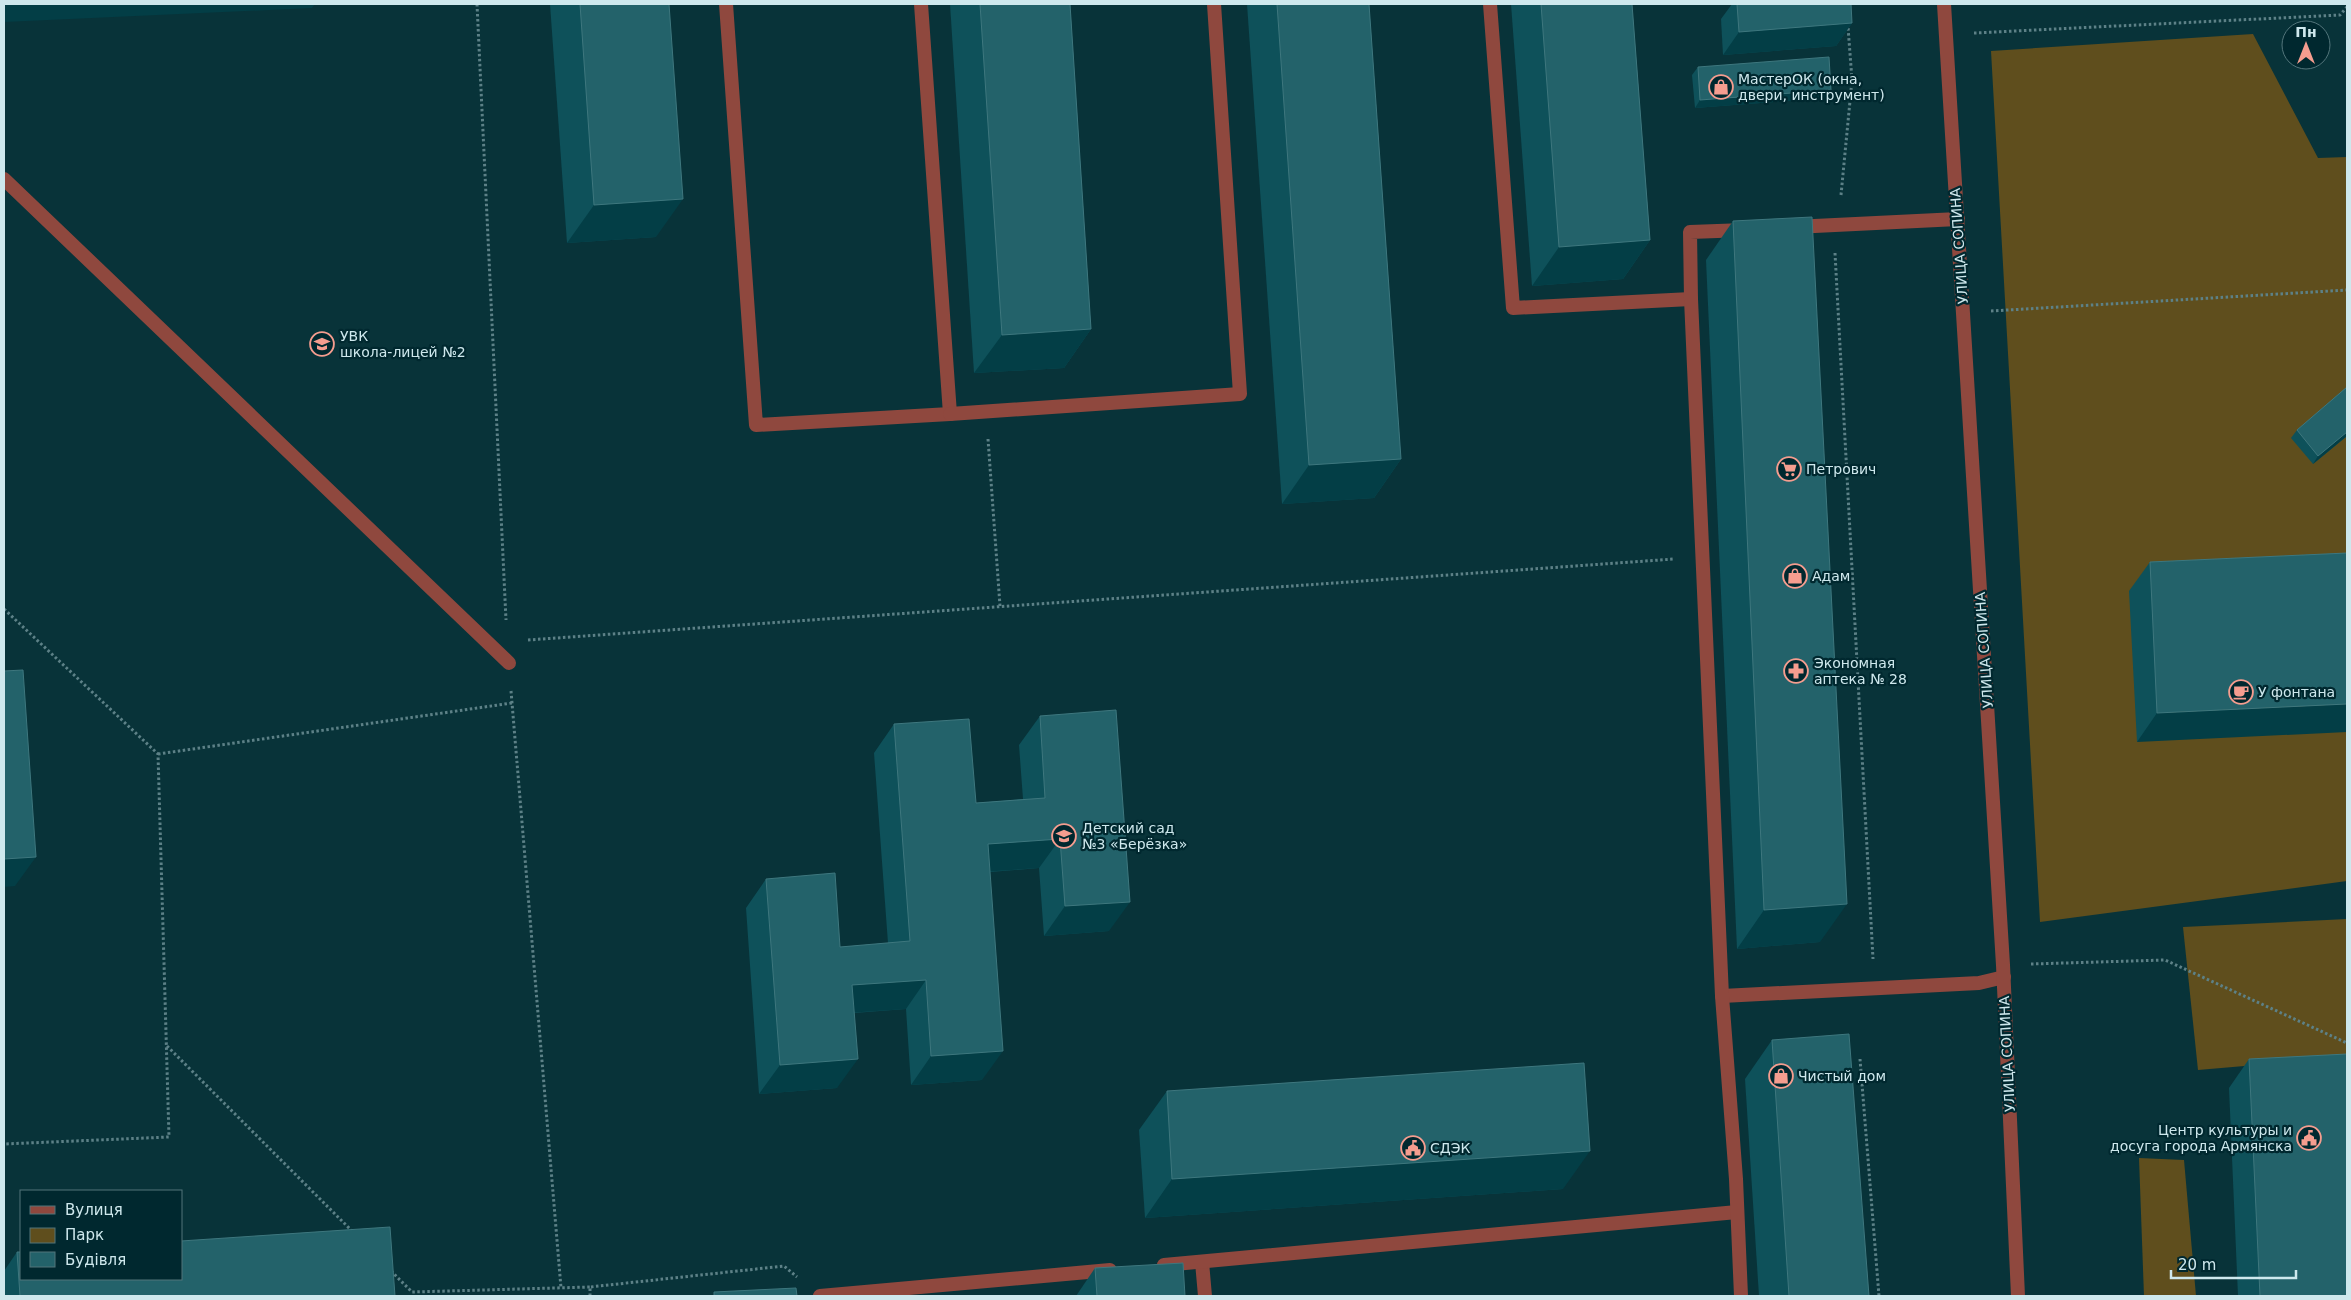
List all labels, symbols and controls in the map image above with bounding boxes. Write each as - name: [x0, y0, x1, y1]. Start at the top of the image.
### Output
- north arrow: [2281, 20, 2331, 70]
- text: Пн: [2295, 24, 2317, 40]
- place label: МастерОК (окна, двери, инструмент): [1738, 71, 1885, 103]
- shop icon: МастерОК (окна, двери, инструмент): [1708, 74, 1734, 100]
- street label: УЛИЦА СОПИНА: [1947, 187, 1971, 305]
- place label: УВК школа-лицей №2: [340, 328, 466, 360]
- school or university icon: УВК школа-лицей №2: [309, 331, 335, 357]
- supermarket icon: Петрович: [1776, 456, 1802, 482]
- place label: Петрович: [1806, 461, 1876, 477]
- shop icon: Адам: [1782, 563, 1808, 589]
- place label: Адам: [1812, 568, 1850, 584]
- street label: УЛИЦА СОПИНА: [1972, 591, 1996, 709]
- place label: Экономная аптека № 28: [1814, 655, 1907, 687]
- pharmacy icon: Экономная аптека № 28: [1783, 658, 1809, 684]
- cafe icon: У фонтана: [2228, 679, 2254, 705]
- place label: У фонтана: [2258, 684, 2335, 700]
- place label: Детский сад №3 «Берёзка»: [1082, 820, 1187, 852]
- school or university icon: Детский сад №3 «Берёзка»: [1051, 823, 1077, 849]
- street label: УЛИЦА СОПИНА: [1996, 995, 2018, 1113]
- shop icon: Чистый дом: [1768, 1063, 1794, 1089]
- place label: Чистый дом: [1798, 1068, 1886, 1084]
- place label: Центр культуры и досуга города Армянска: [2110, 1122, 2292, 1154]
- public building icon: Центр культуры и досуга города Армянска: [2296, 1125, 2322, 1151]
- public building icon: СДЭК: [1400, 1135, 1426, 1161]
- place label: СДЭК: [1430, 1140, 1470, 1156]
- legend: [20, 1190, 182, 1280]
- text: Вулиця: [65, 1201, 123, 1219]
- text: Парк: [65, 1226, 104, 1244]
- scale bar: [2171, 1248, 2296, 1280]
- text: Будівля: [65, 1251, 126, 1269]
- text: 20 m: [2178, 1256, 2216, 1274]

